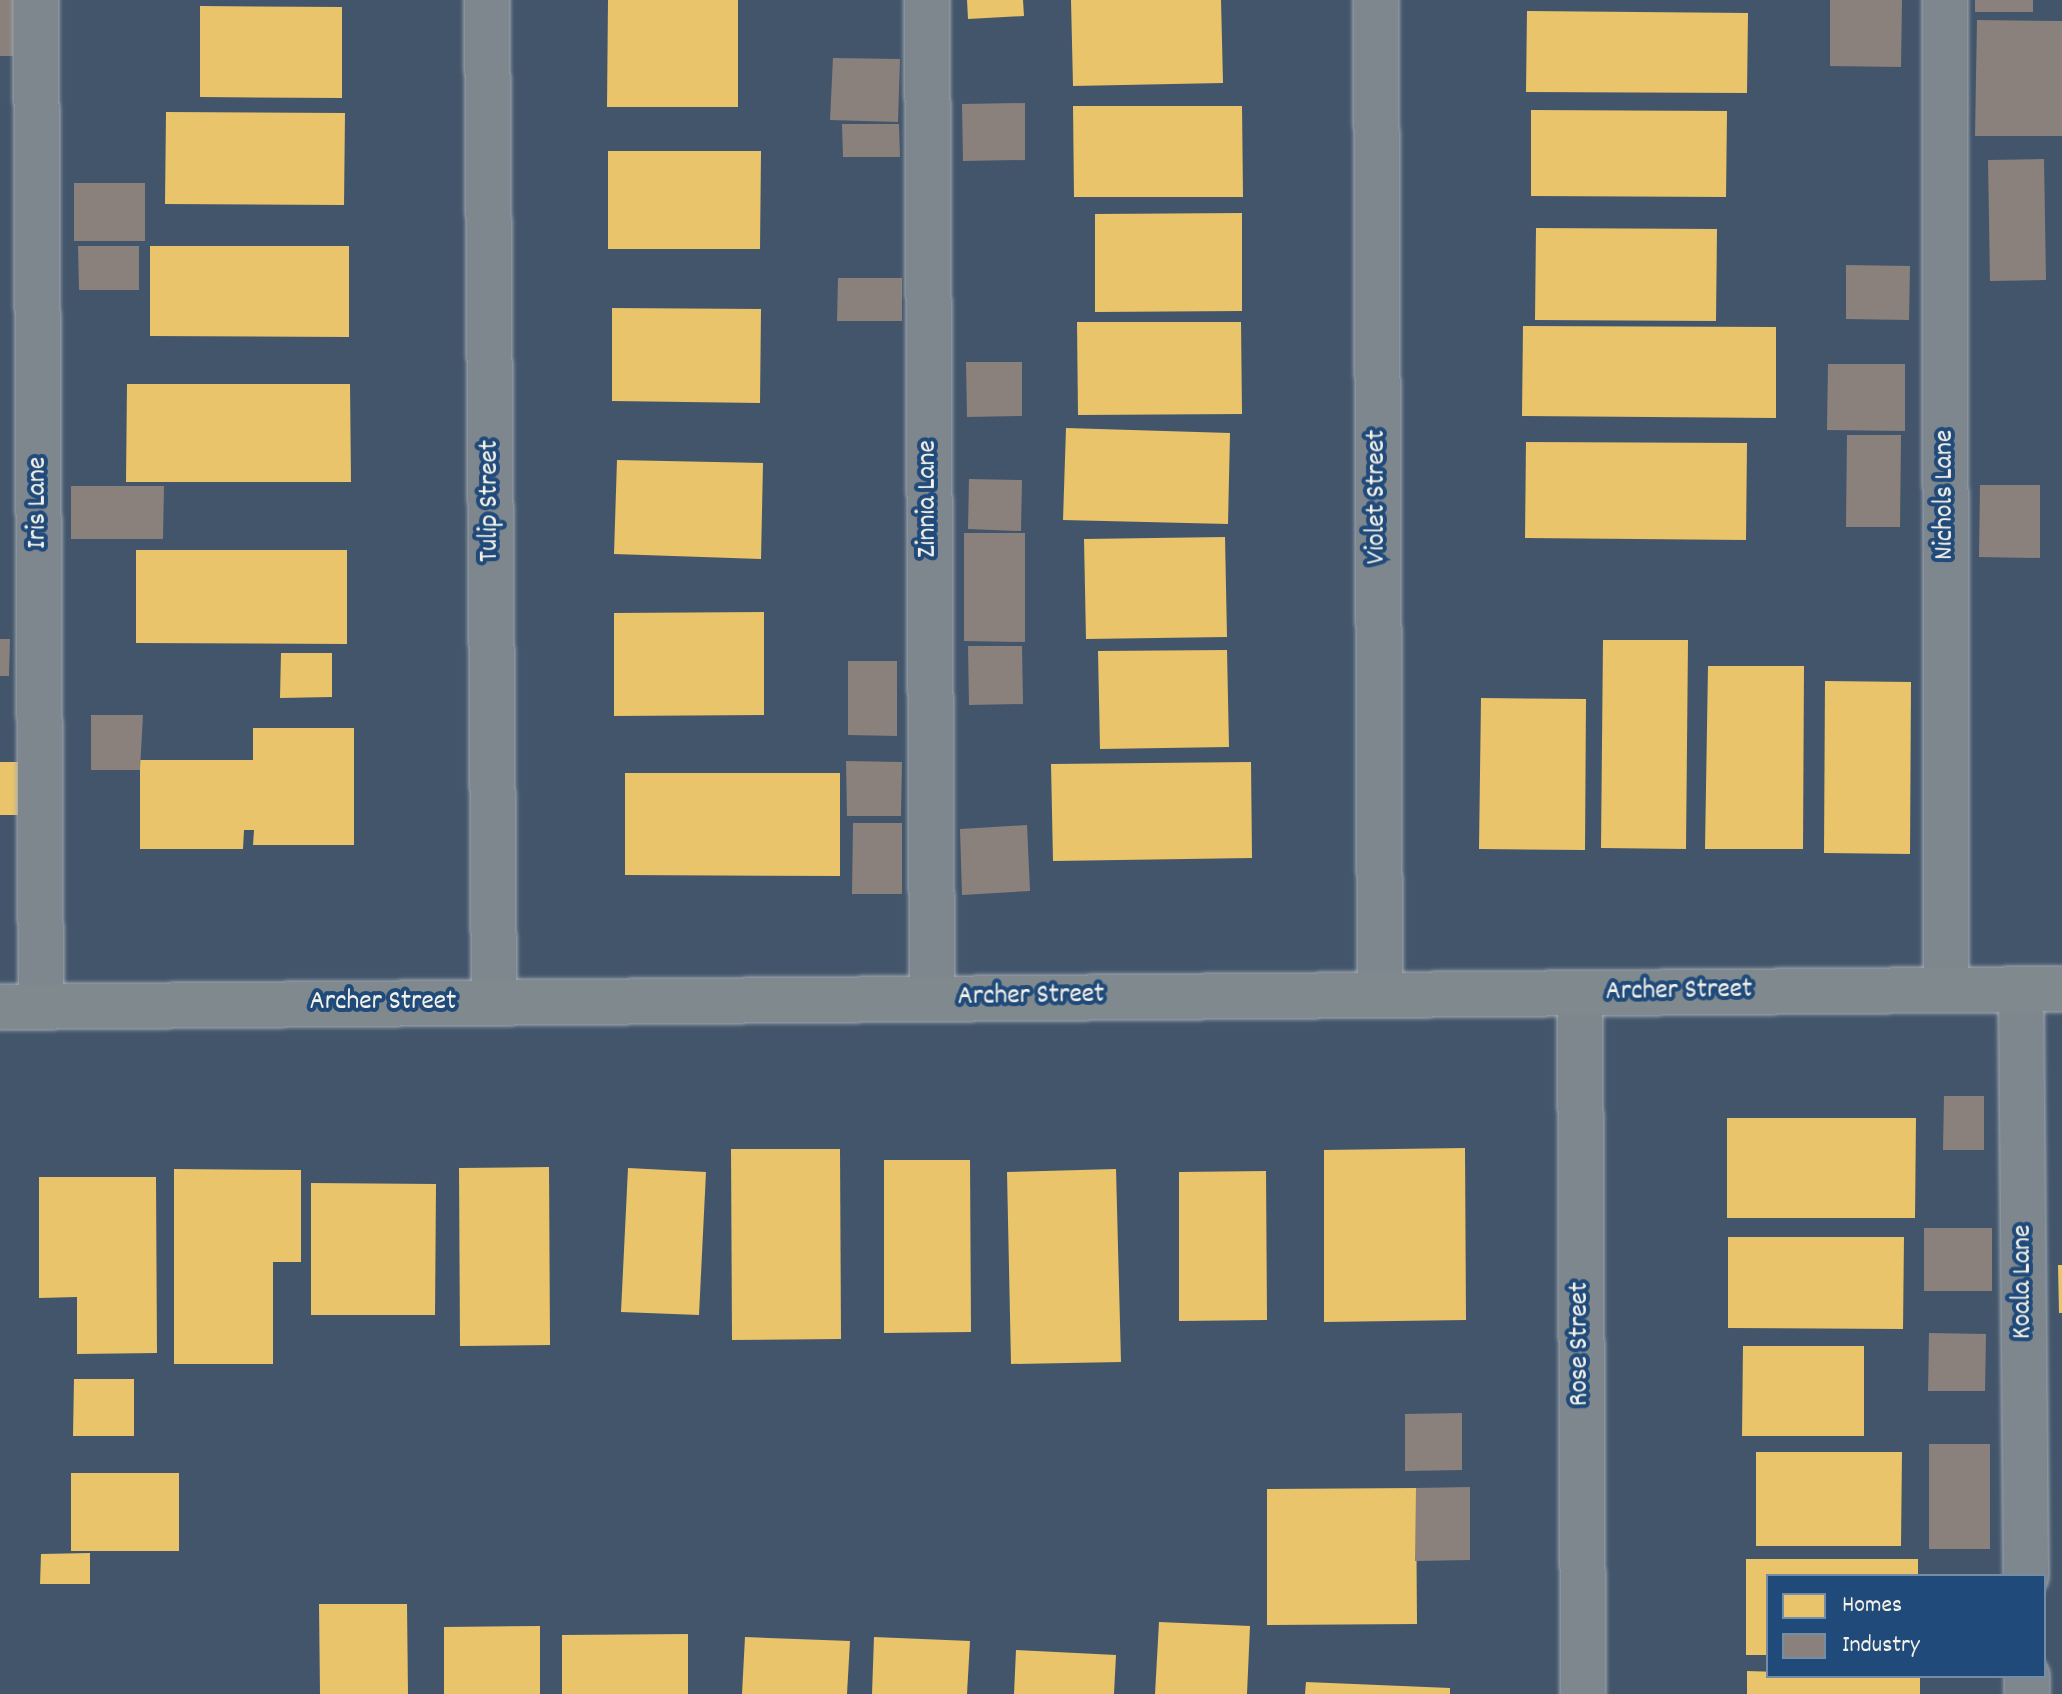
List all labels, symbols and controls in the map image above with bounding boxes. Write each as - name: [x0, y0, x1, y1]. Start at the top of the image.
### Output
- street label: Violet Street: [1361, 430, 1395, 564]
- street label: Nichols Lane: [1929, 430, 1963, 560]
- street label: Tulip Street: [474, 440, 508, 562]
- street label: Zinnia Lane: [912, 440, 946, 558]
- street label: Iris Lane: [22, 457, 56, 549]
- street label: Archer Street: [1605, 974, 1753, 1010]
- street label: Archer Street: [957, 979, 1105, 1015]
- street label: Archer Street: [310, 986, 456, 1020]
- street label: Koala Lane: [2007, 1225, 2041, 1339]
- street label: Rose Street: [1564, 1282, 1598, 1406]
- legend: [1766, 1574, 2046, 1678]
- text: Homes: [1842, 1589, 1902, 1623]
- text: Industry: [1842, 1629, 1920, 1663]

